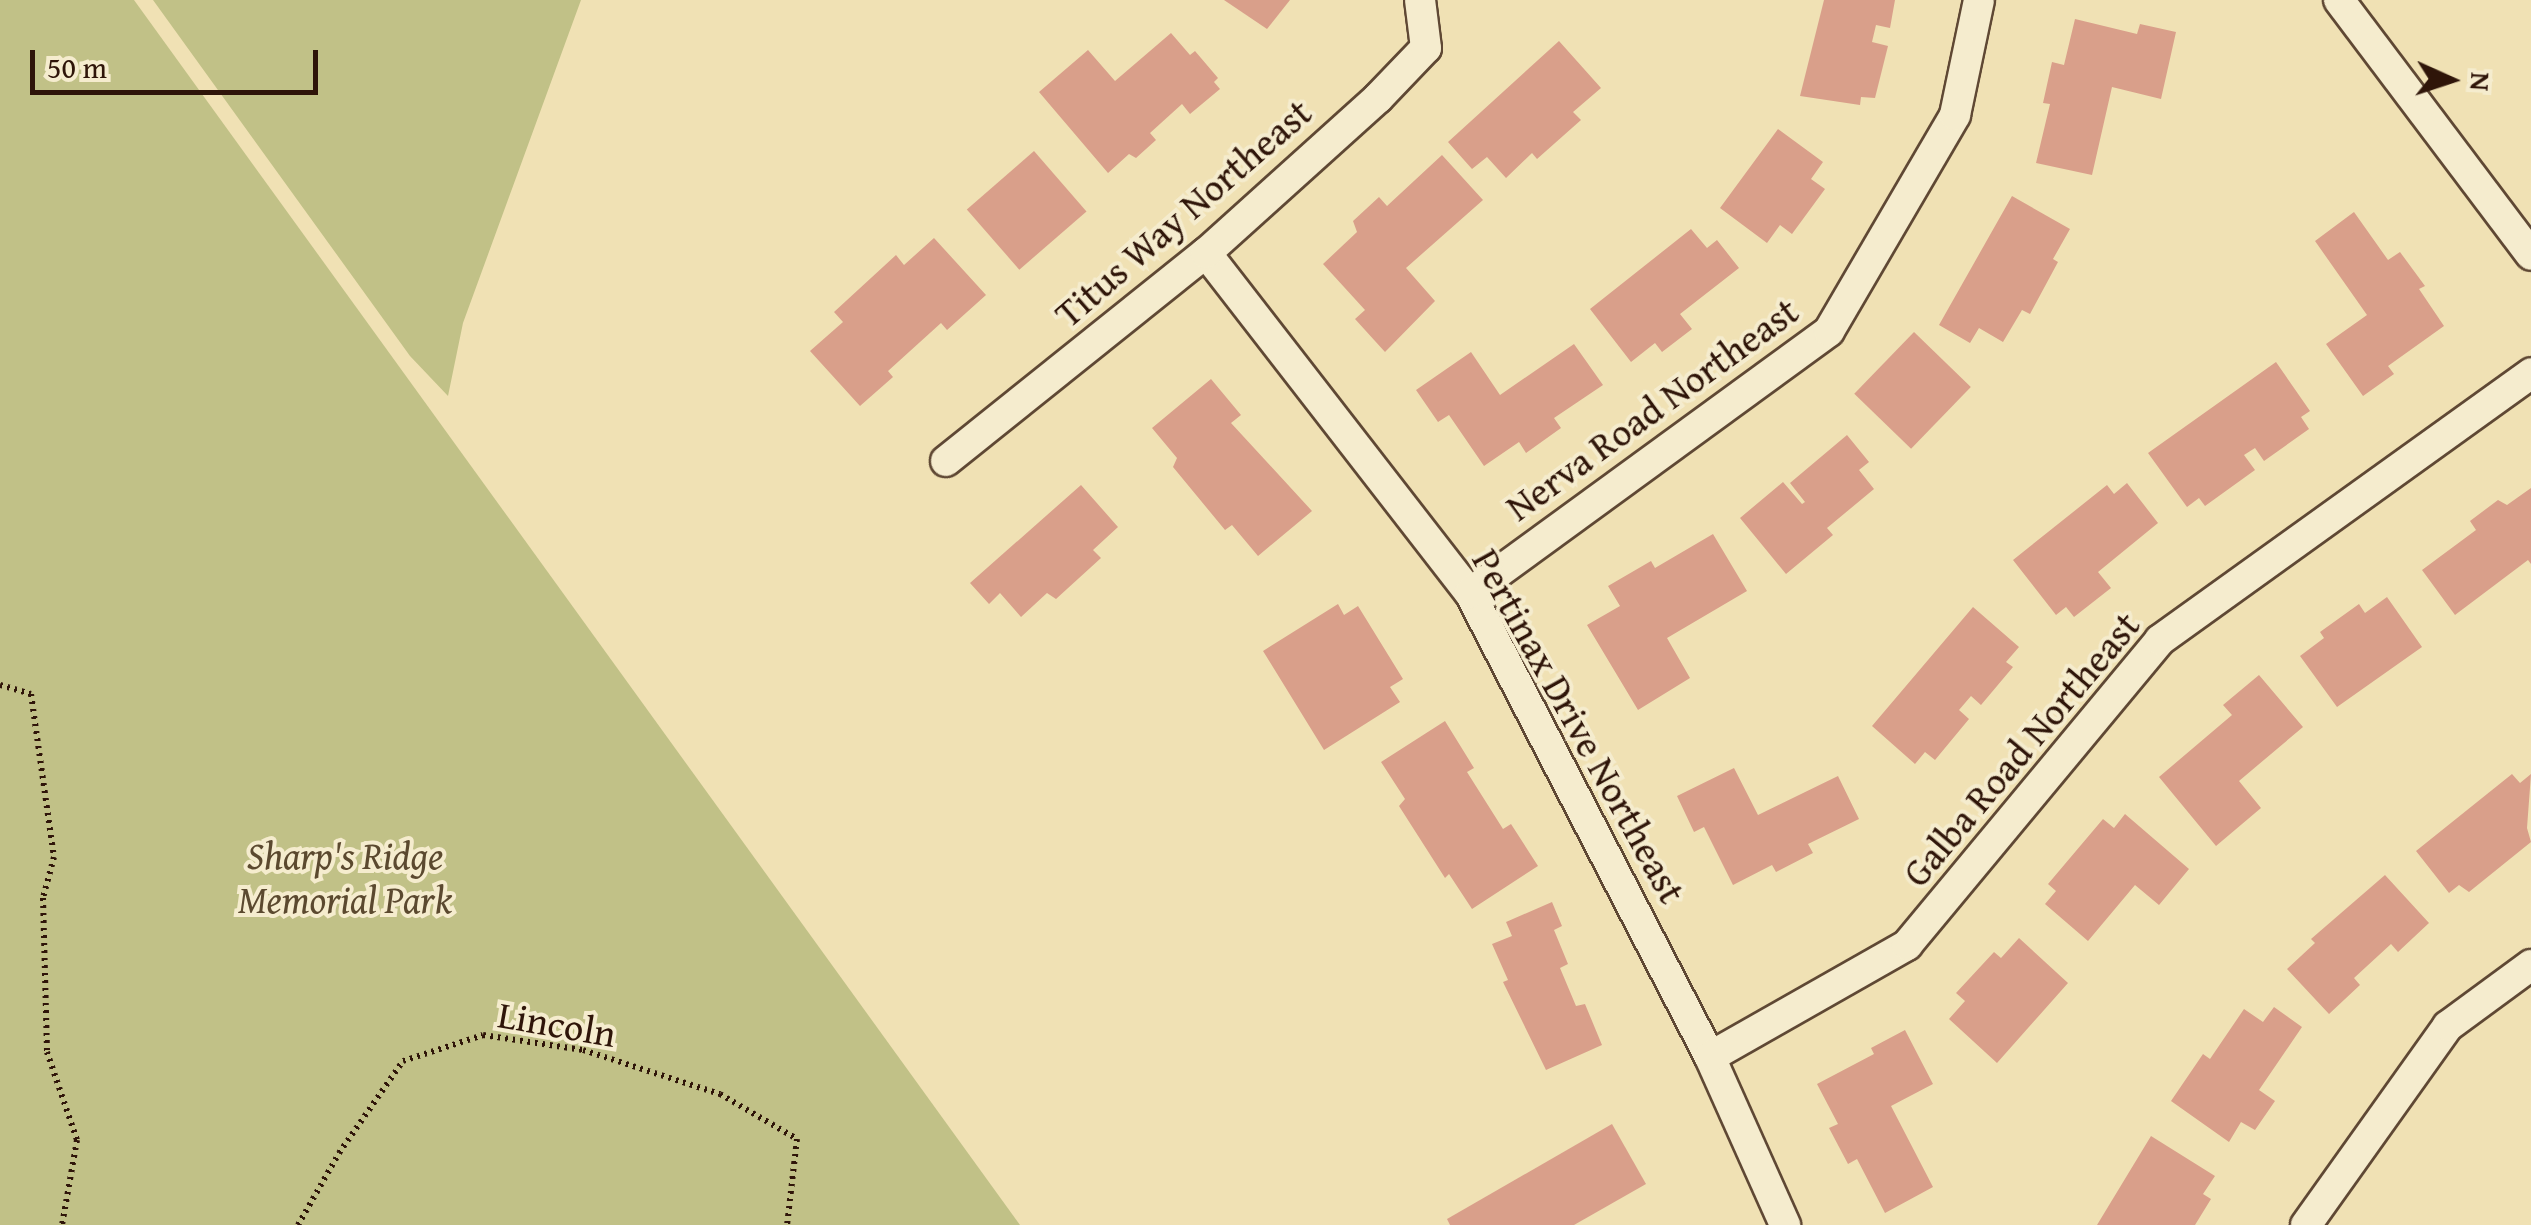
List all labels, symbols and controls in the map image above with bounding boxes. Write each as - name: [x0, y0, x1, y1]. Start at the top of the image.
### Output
- scale bar: [35, 30, 322, 92]
- north arrow: [2401, 30, 2501, 130]
- text: 50 m: [47, 45, 107, 89]
- text: N: [2460, 71, 2502, 92]
- street label: Titus Way Northeast: [1046, 89, 1320, 337]
- street label: Nerva Road Northeast: [1497, 288, 1807, 530]
- street label: Pertinax Drive Northeast: [1463, 541, 1695, 911]
- street label: Galba Road Northeast: [1893, 603, 2149, 895]
- park label: Sharp's Ridge Memorial Park: [238, 833, 452, 922]
- street label: Lincoln: [495, 991, 619, 1057]

